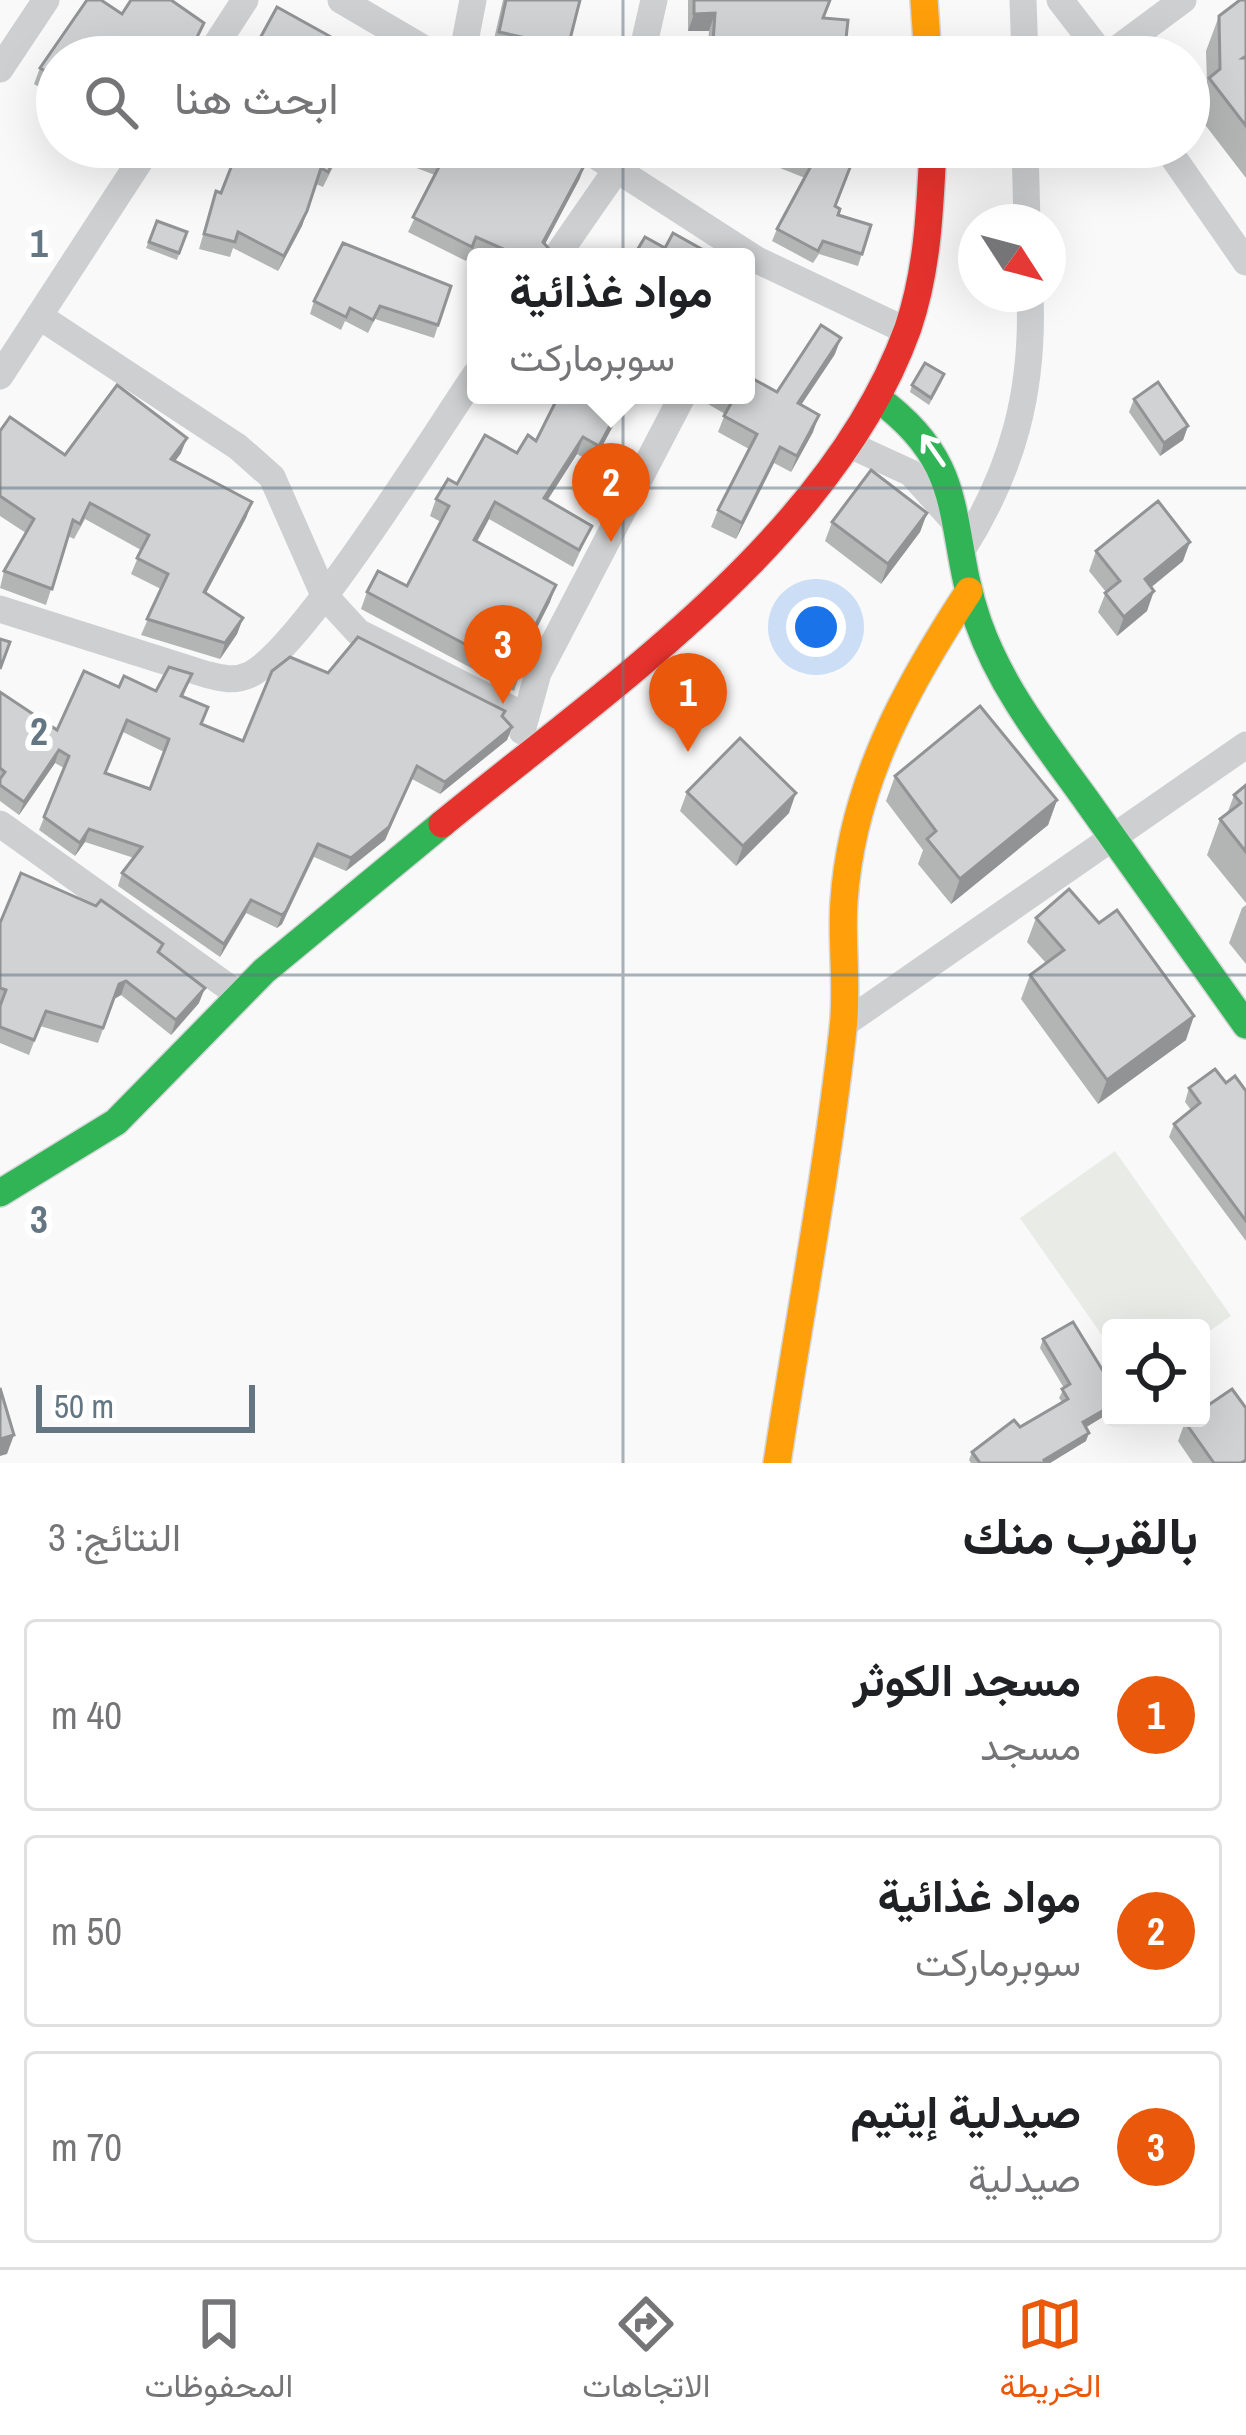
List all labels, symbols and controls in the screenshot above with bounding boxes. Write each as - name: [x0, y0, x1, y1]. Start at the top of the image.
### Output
- search box: [36, 36, 1210, 168]
- text: ابحث هنا: [174, 67, 339, 128]
- icon: search: [78, 69, 144, 135]
- north arrow: [958, 204, 1066, 312]
- text: 1: [30, 217, 48, 269]
- popup: [467, 248, 755, 404]
- text: مواد غذائية: [509, 260, 713, 321]
- text: سوبرماركت: [509, 331, 675, 383]
- one-way arrow: [921, 433, 946, 467]
- pin: 2: [572, 443, 650, 542]
- your location: [786, 597, 846, 657]
- pin: 3: [464, 605, 542, 704]
- pin: 1: [649, 653, 727, 752]
- text: 2: [30, 705, 48, 757]
- text: 3: [30, 1193, 48, 1245]
- map controls: [1102, 1319, 1210, 1427]
- button: locate: [1102, 1319, 1210, 1427]
- scale bar: [36, 1379, 255, 1432]
- text: 50 m: [54, 1384, 114, 1428]
- text: بالقرب منك: [962, 1501, 1198, 1570]
- text: النتائج: 3: [48, 1511, 181, 1563]
- text: مسجد الكوثر: [853, 1649, 1081, 1710]
- text: 40 m: [51, 1689, 122, 1741]
- text: 1: [1147, 1689, 1165, 1741]
- text: مسجد: [980, 1720, 1081, 1772]
- text: مواد غذائية: [877, 1865, 1081, 1926]
- text: 50 m: [51, 1905, 122, 1957]
- text: 2: [1147, 1905, 1165, 1957]
- text: سوبرماركت: [915, 1936, 1081, 1988]
- text: صيدلية إيتيم: [851, 2081, 1081, 2142]
- text: 70 m: [51, 2121, 122, 2173]
- text: 3: [1147, 2121, 1165, 2173]
- text: صيدلية: [968, 2152, 1081, 2204]
- tab: المحفوظات: [145, 2291, 293, 2415]
- tab: الاتجاهات: [582, 2291, 710, 2415]
- tab: الخريطة: [999, 2291, 1101, 2415]

